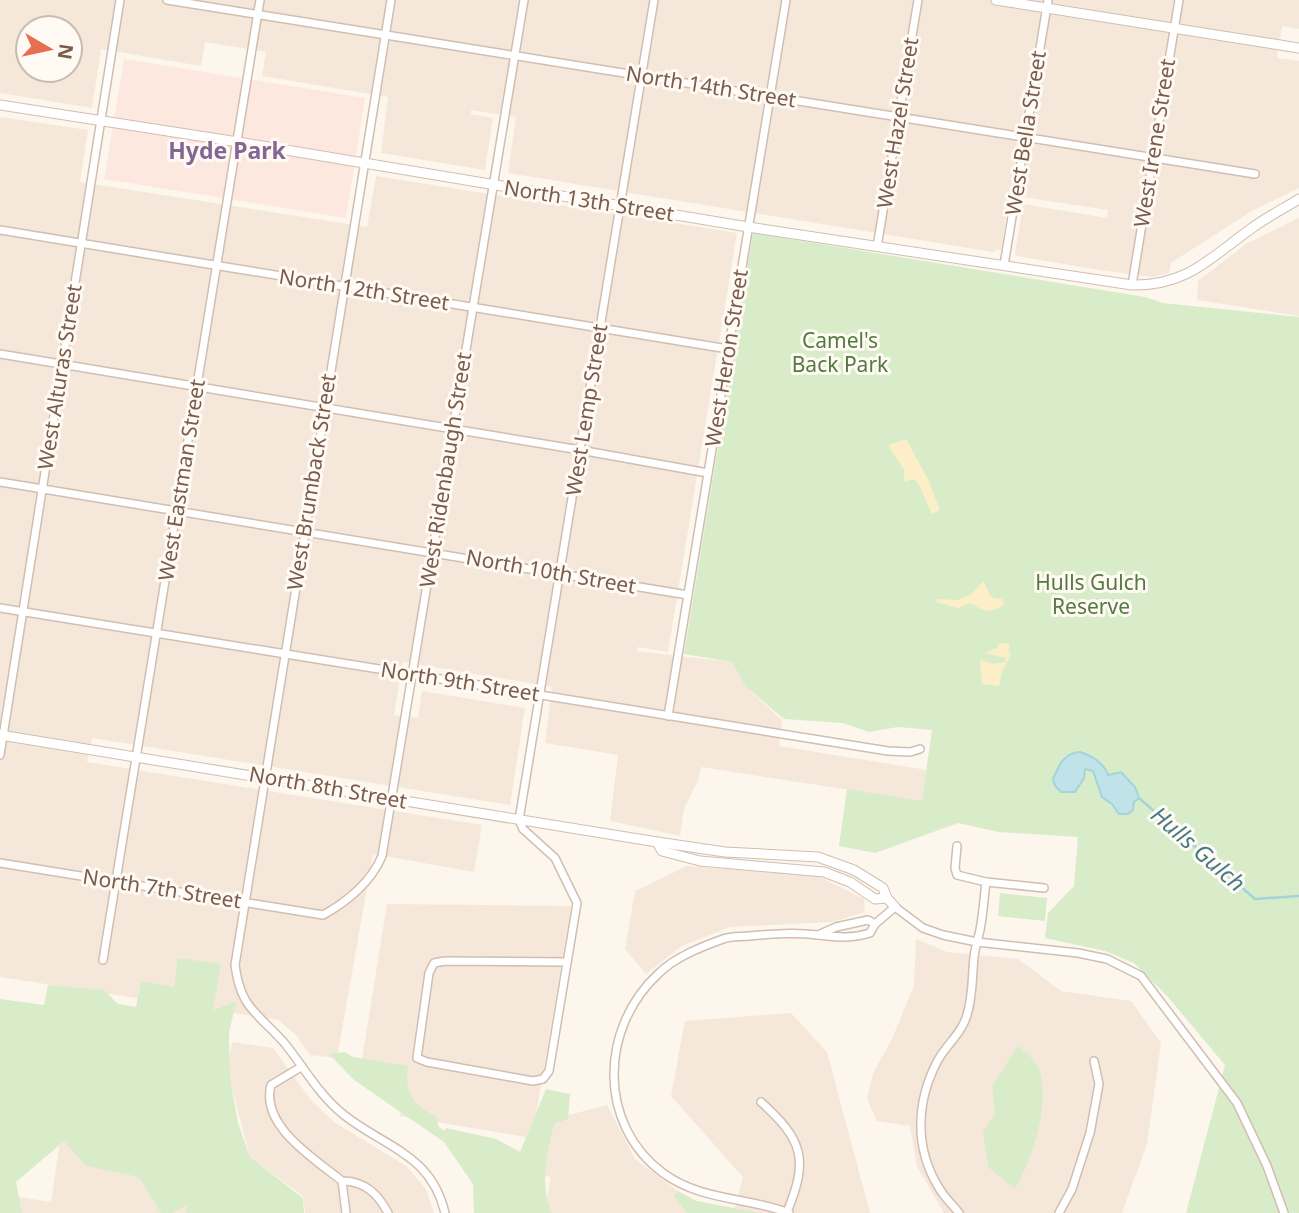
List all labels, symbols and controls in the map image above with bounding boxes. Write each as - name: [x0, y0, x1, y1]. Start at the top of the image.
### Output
- north arrow: [14, 14, 84, 84]
- street label: West Hazel Street: [870, 35, 924, 210]
- text: N: [52, 42, 80, 61]
- street label: West Bella Street: [998, 48, 1052, 217]
- street label: West Irene Street: [1127, 56, 1181, 229]
- street label: North 14th Street: [624, 59, 799, 113]
- district label: Hyde Park: [168, 134, 287, 166]
- street label: North 13th Street: [502, 173, 677, 227]
- street label: North 12th Street: [277, 262, 452, 316]
- street label: West Heron Street: [698, 267, 754, 449]
- street label: West Alturas Street: [31, 282, 88, 472]
- street label: West Lemp Street: [559, 322, 613, 498]
- park label: Camel's Back Park: [792, 326, 889, 378]
- street label: West Ridenbaugh Street: [413, 350, 478, 590]
- street label: West Brumback Street: [280, 371, 342, 592]
- street label: West Eastman Street: [151, 377, 211, 583]
- street label: North 10th Street: [464, 542, 639, 600]
- park label: Hulls Gulch Reserve: [1035, 568, 1147, 620]
- street label: North 9th Street: [379, 655, 542, 707]
- street label: North 8th Street: [247, 759, 410, 815]
- water label: Hulls Gulch: [1145, 798, 1253, 898]
- street label: North 7th Street: [81, 862, 244, 914]

